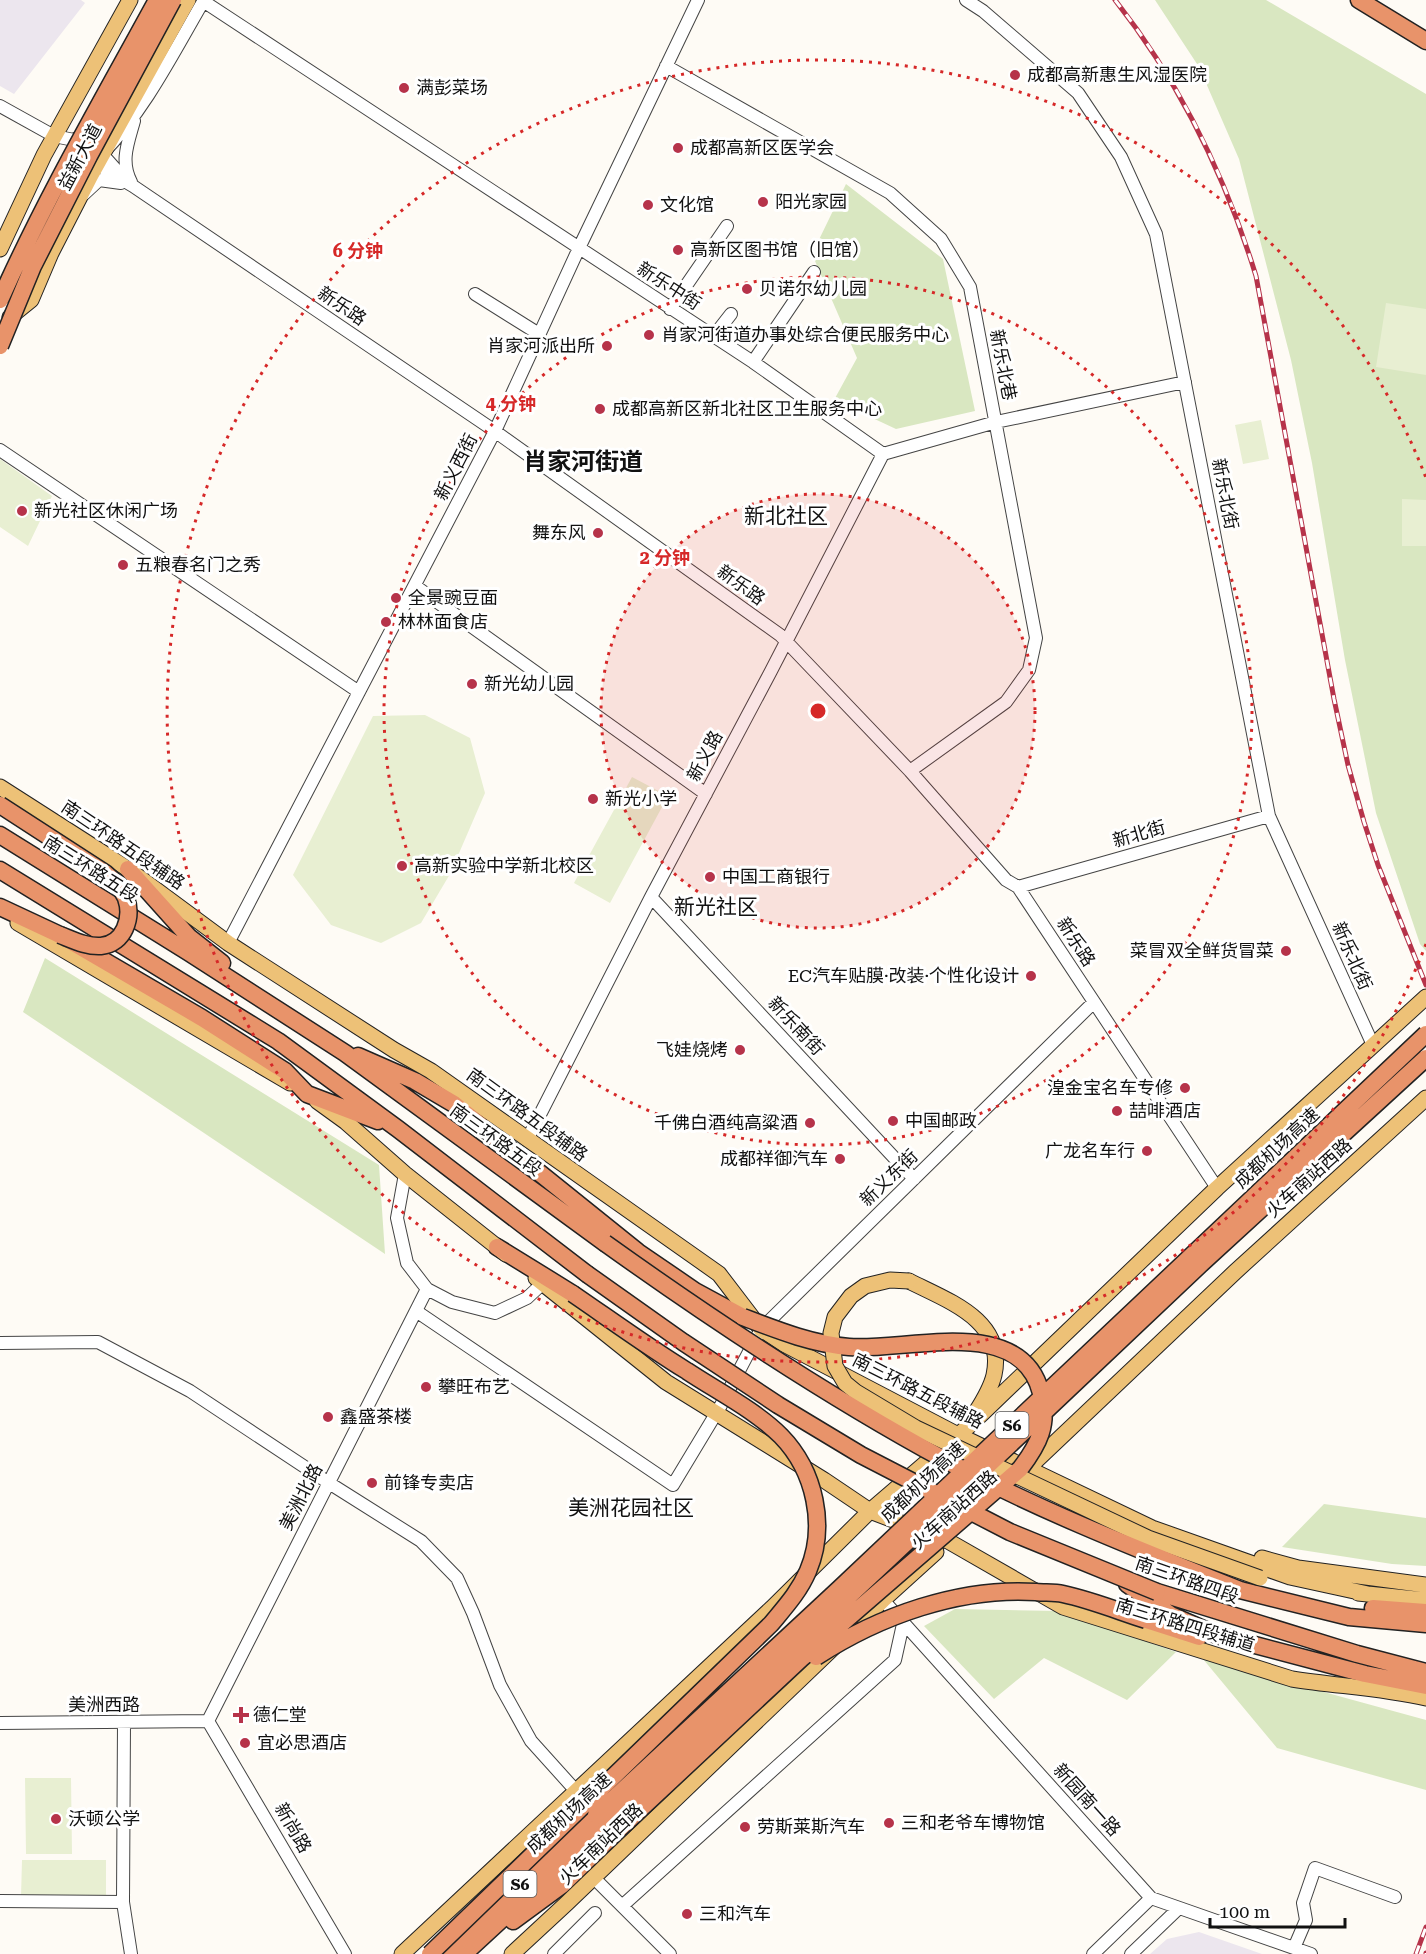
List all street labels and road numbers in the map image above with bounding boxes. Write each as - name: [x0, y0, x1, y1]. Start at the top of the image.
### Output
- street label: 益新大道: [53, 120, 106, 193]
- street label: 新乐中街: [633, 257, 705, 314]
- street label: 新乐路: [314, 282, 371, 329]
- street label: 新乐北巷: [986, 328, 1021, 402]
- street label: 新义西街: [430, 430, 481, 504]
- street label: 新乐北街: [1208, 457, 1243, 531]
- street label: 新乐路: [713, 560, 769, 609]
- street label: 新义路: [683, 727, 727, 785]
- street label: 南三环路五段辅路: [57, 796, 189, 894]
- street label: 新北街: [1110, 816, 1168, 851]
- street label: 南三环路五段: [39, 831, 143, 907]
- street label: 新乐路: [1053, 913, 1100, 970]
- street label: 新乐北街: [1328, 919, 1377, 993]
- street label: 新乐南街: [764, 992, 829, 1059]
- street label: 南三环路五段辅路: [462, 1064, 592, 1166]
- street label: 南三环路五段: [446, 1100, 546, 1180]
- street label: 成都机场高速: [1230, 1103, 1323, 1192]
- street label: 火车南站西路: [1262, 1134, 1356, 1222]
- street label: 新义东街: [855, 1145, 922, 1210]
- street label: 南三环路五段辅路: [849, 1349, 987, 1433]
- road number: S6: [996, 1412, 1028, 1438]
- street label: 成都机场高速: [876, 1437, 969, 1526]
- street label: 美洲北路: [275, 1460, 326, 1534]
- street label: 火车南站西路: [907, 1466, 1001, 1554]
- street label: 南三环路四段: [1133, 1552, 1242, 1607]
- street label: 南三环路四段辅道: [1113, 1593, 1257, 1656]
- street label: 美洲西路: [68, 1694, 140, 1715]
- street label: 新园南一路: [1049, 1759, 1125, 1840]
- street label: 成都机场高速: [522, 1768, 615, 1857]
- street label: 新尚路: [271, 1799, 316, 1856]
- street label: 火车南站西路: [555, 1799, 647, 1889]
- road number: S6: [504, 1871, 536, 1897]

